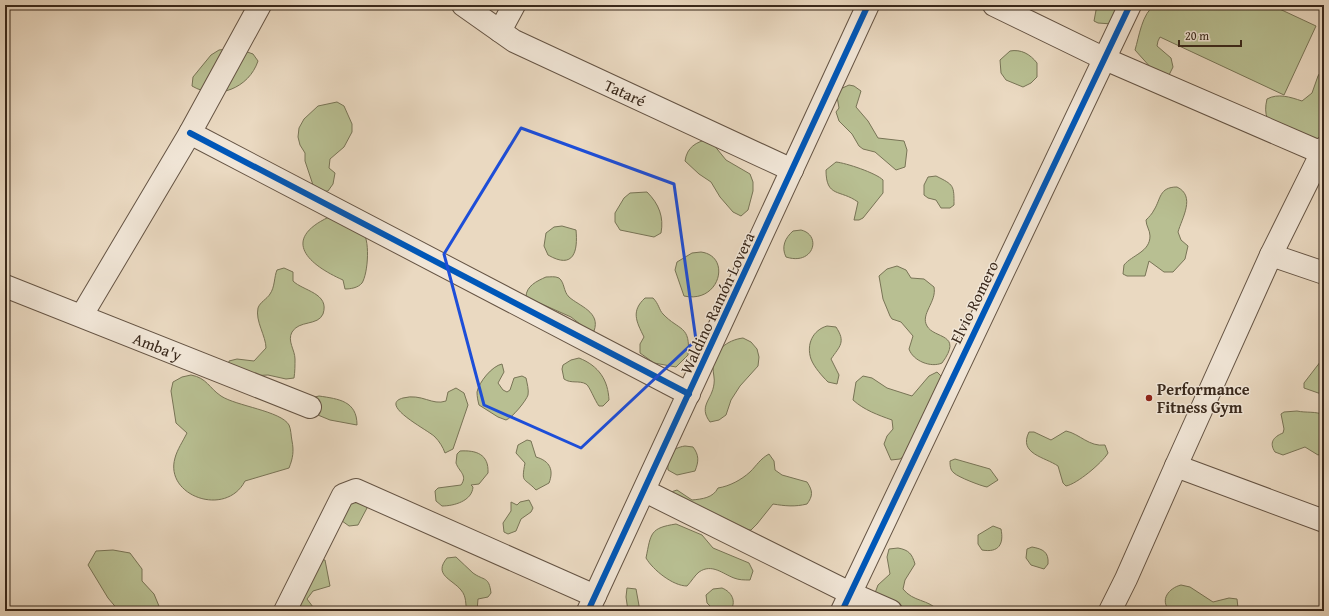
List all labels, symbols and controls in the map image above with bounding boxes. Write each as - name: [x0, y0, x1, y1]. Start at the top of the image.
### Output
- scale bar: [1179, 22, 1241, 48]
- text: 20 m: [1185, 27, 1209, 44]
- street label: Tataré: [601, 73, 650, 113]
- street label: Waldino Ramón Lovera: [674, 228, 761, 378]
- street label: Elvio Romero: [944, 257, 1004, 347]
- street label: Amba'y: [129, 326, 185, 367]
- place label: Performance Fitness Gym: [1157, 377, 1250, 419]
- marker: Performance Fitness Gym: [1144, 393, 1154, 403]

